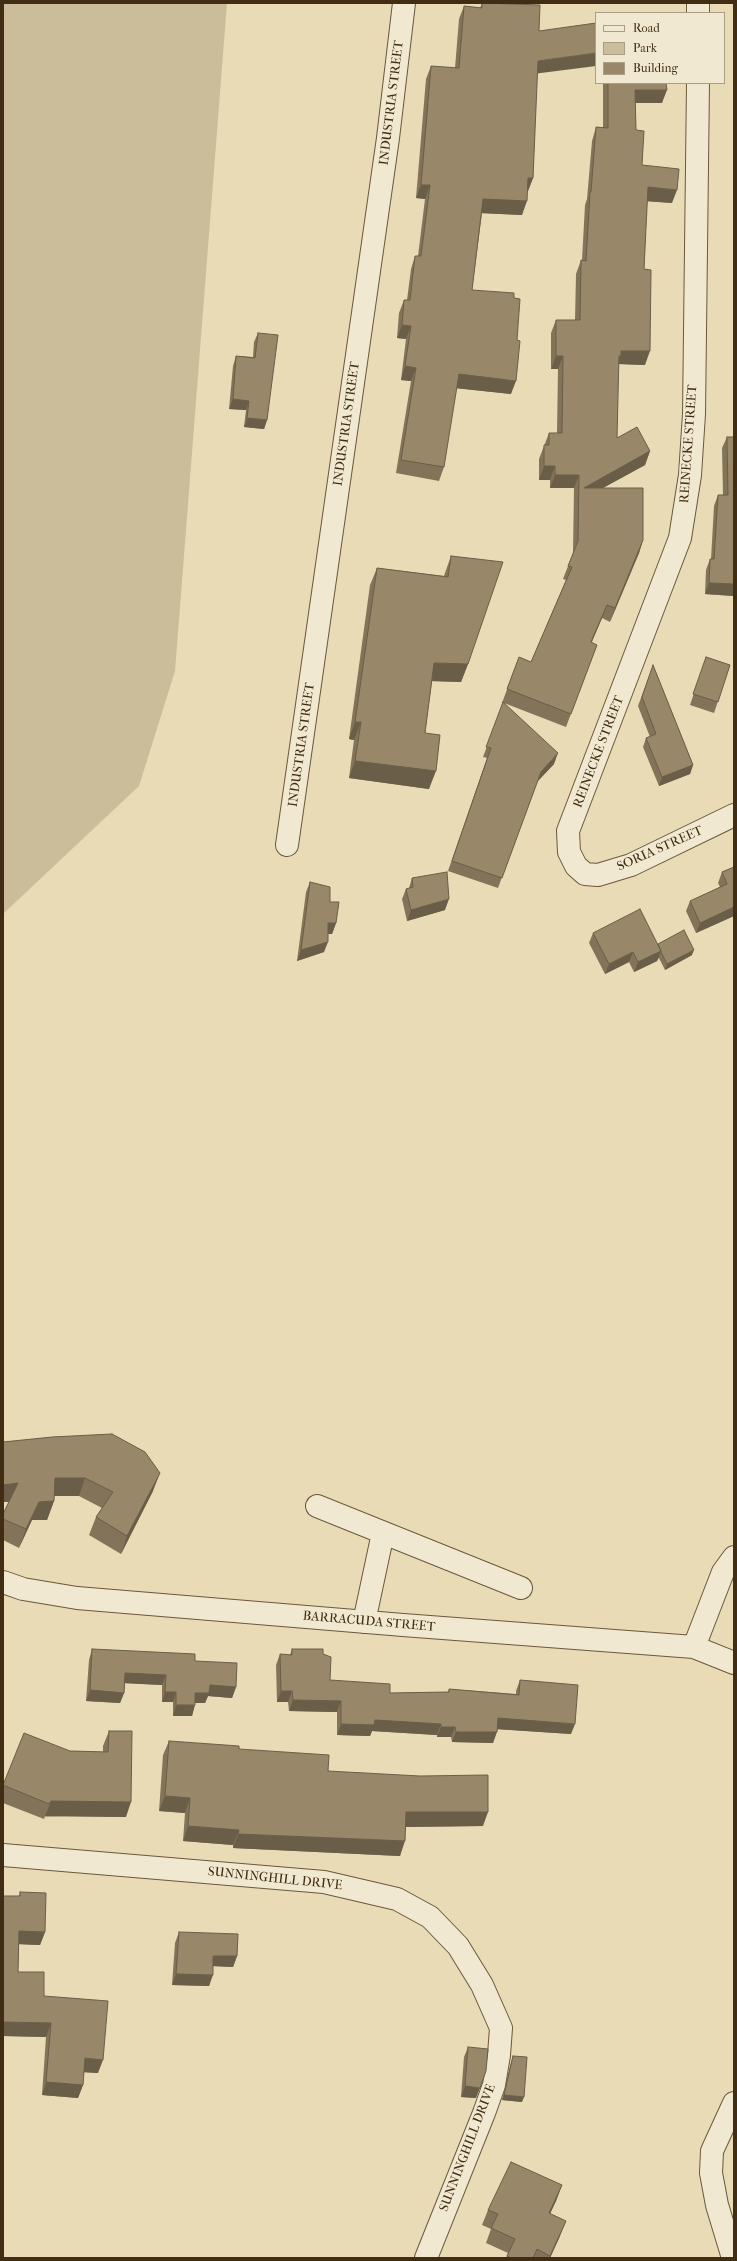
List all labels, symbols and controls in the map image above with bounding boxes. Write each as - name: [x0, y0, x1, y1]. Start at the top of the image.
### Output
- legend: [595, 12, 725, 84]
- text: Road: [633, 21, 660, 35]
- street label: INDUSTRIA STREET: [377, 40, 407, 166]
- text: Park: [633, 41, 657, 55]
- text: Building: [633, 61, 678, 75]
- street label: INDUSTRIA STREET: [331, 361, 363, 487]
- street label: REINECKE STREET: [677, 384, 701, 504]
- street label: INDUSTRIA STREET: [286, 682, 318, 808]
- street label: REINECKE STREET: [570, 694, 628, 810]
- street label: SORIA STREET: [615, 823, 705, 875]
- street label: BARRACUDA STREET: [302, 1608, 436, 1636]
- street label: SUNNINGHILL DRIVE: [207, 1864, 343, 1894]
- street label: SUNNINGHILL DRIVE: [437, 2082, 499, 2214]

